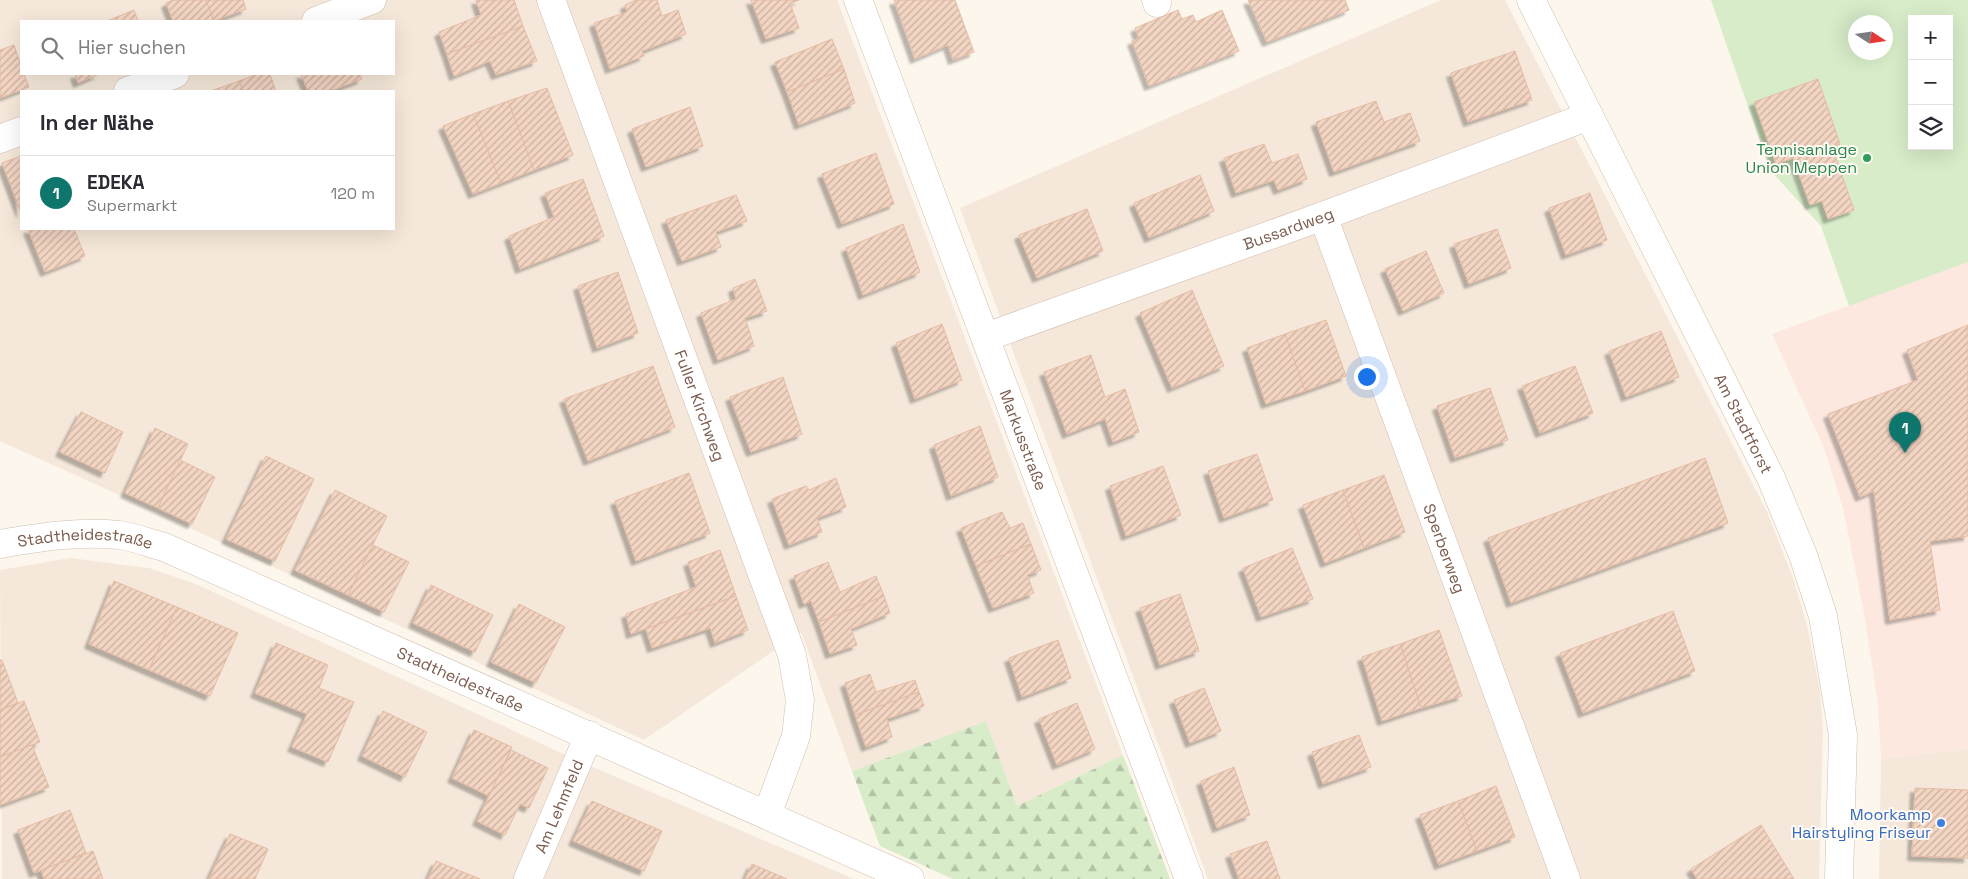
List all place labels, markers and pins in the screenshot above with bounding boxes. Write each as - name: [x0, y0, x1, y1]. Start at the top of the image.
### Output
- place label: Tennisanlage Union Meppen: [1746, 139, 1857, 178]
- marker: Tennisanlage Union Meppen: [1861, 152, 1873, 164]
- pin: 1: [1889, 412, 1921, 453]
- place label: Moorkamp Hairstyling Friseur: [1792, 804, 1931, 843]
- marker: Moorkamp Hairstyling Friseur: [1935, 817, 1947, 829]

